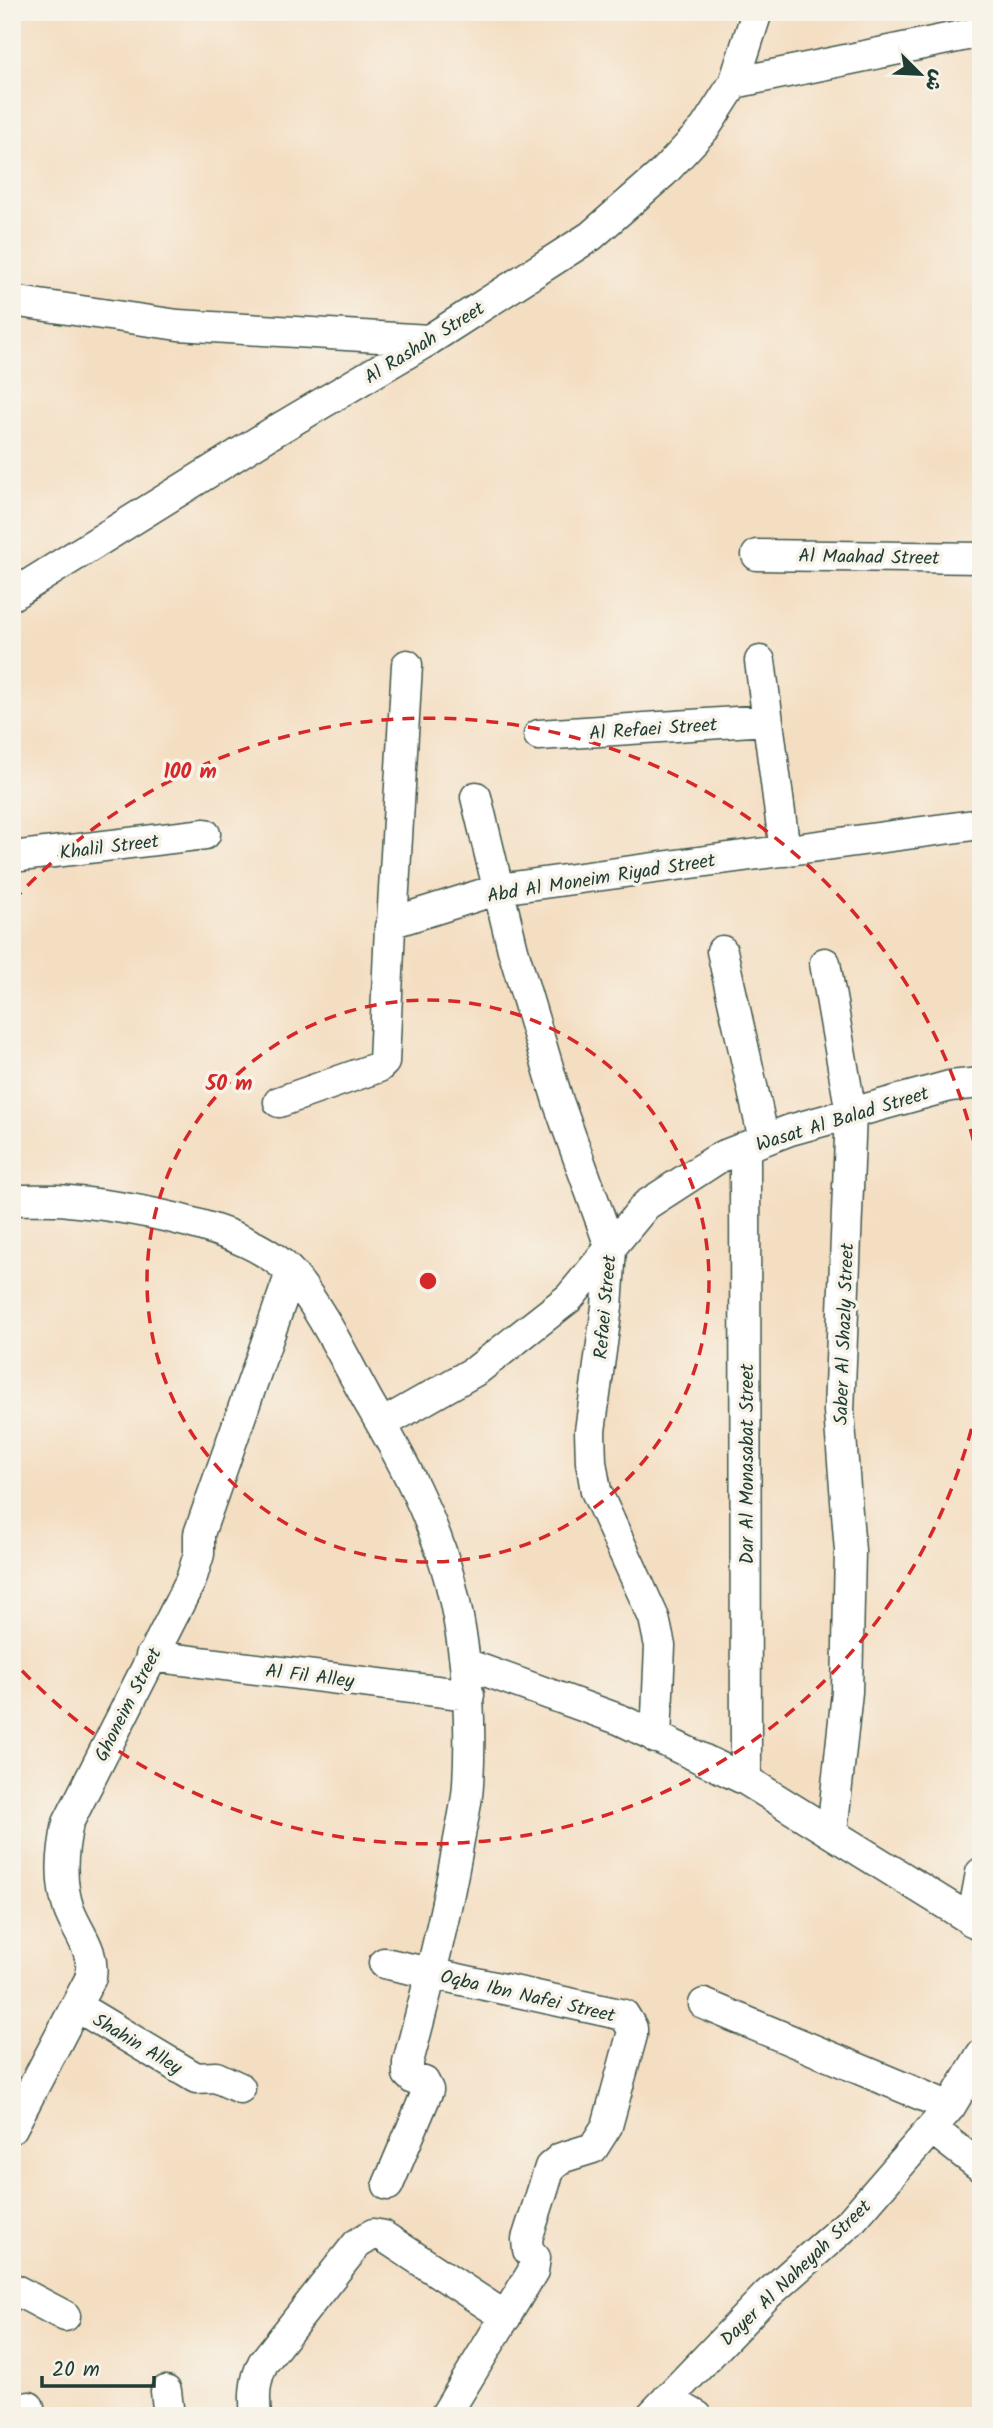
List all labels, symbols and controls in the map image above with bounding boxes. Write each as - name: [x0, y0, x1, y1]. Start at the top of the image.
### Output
- north arrow: [884, 38, 954, 108]
- text: ش: [916, 64, 952, 96]
- street label: Al Rashah Street: [359, 294, 492, 393]
- street label: Al Maahad Street: [798, 542, 940, 574]
- street label: Al Refaei Street: [588, 711, 719, 749]
- text: 100 m: [163, 756, 217, 789]
- street label: Khalil Street: [58, 827, 161, 869]
- street label: Abd Al Moneim Riyad Street: [485, 846, 718, 912]
- text: 50 m: [205, 1068, 252, 1101]
- street label: Wasat Al Balad Street: [752, 1079, 933, 1160]
- street label: Saber Al Shazly Street: [827, 1242, 863, 1426]
- street label: Refaei Street: [586, 1253, 626, 1361]
- centre of rings: [416, 1269, 440, 1293]
- street label: Dar Al Monasabat Street: [733, 1363, 763, 1564]
- street label: Ghoneim Street: [87, 1642, 171, 1767]
- street label: Al Fil Alley: [264, 1657, 357, 1697]
- street label: Oqba Ibn Nafei Street: [437, 1962, 619, 2032]
- street label: Shahin Alley: [86, 2006, 188, 2084]
- street label: Dayer Al Naheyah Street: [714, 2193, 879, 2354]
- scale bar: [42, 2344, 154, 2388]
- text: 20 m: [52, 2354, 100, 2387]

